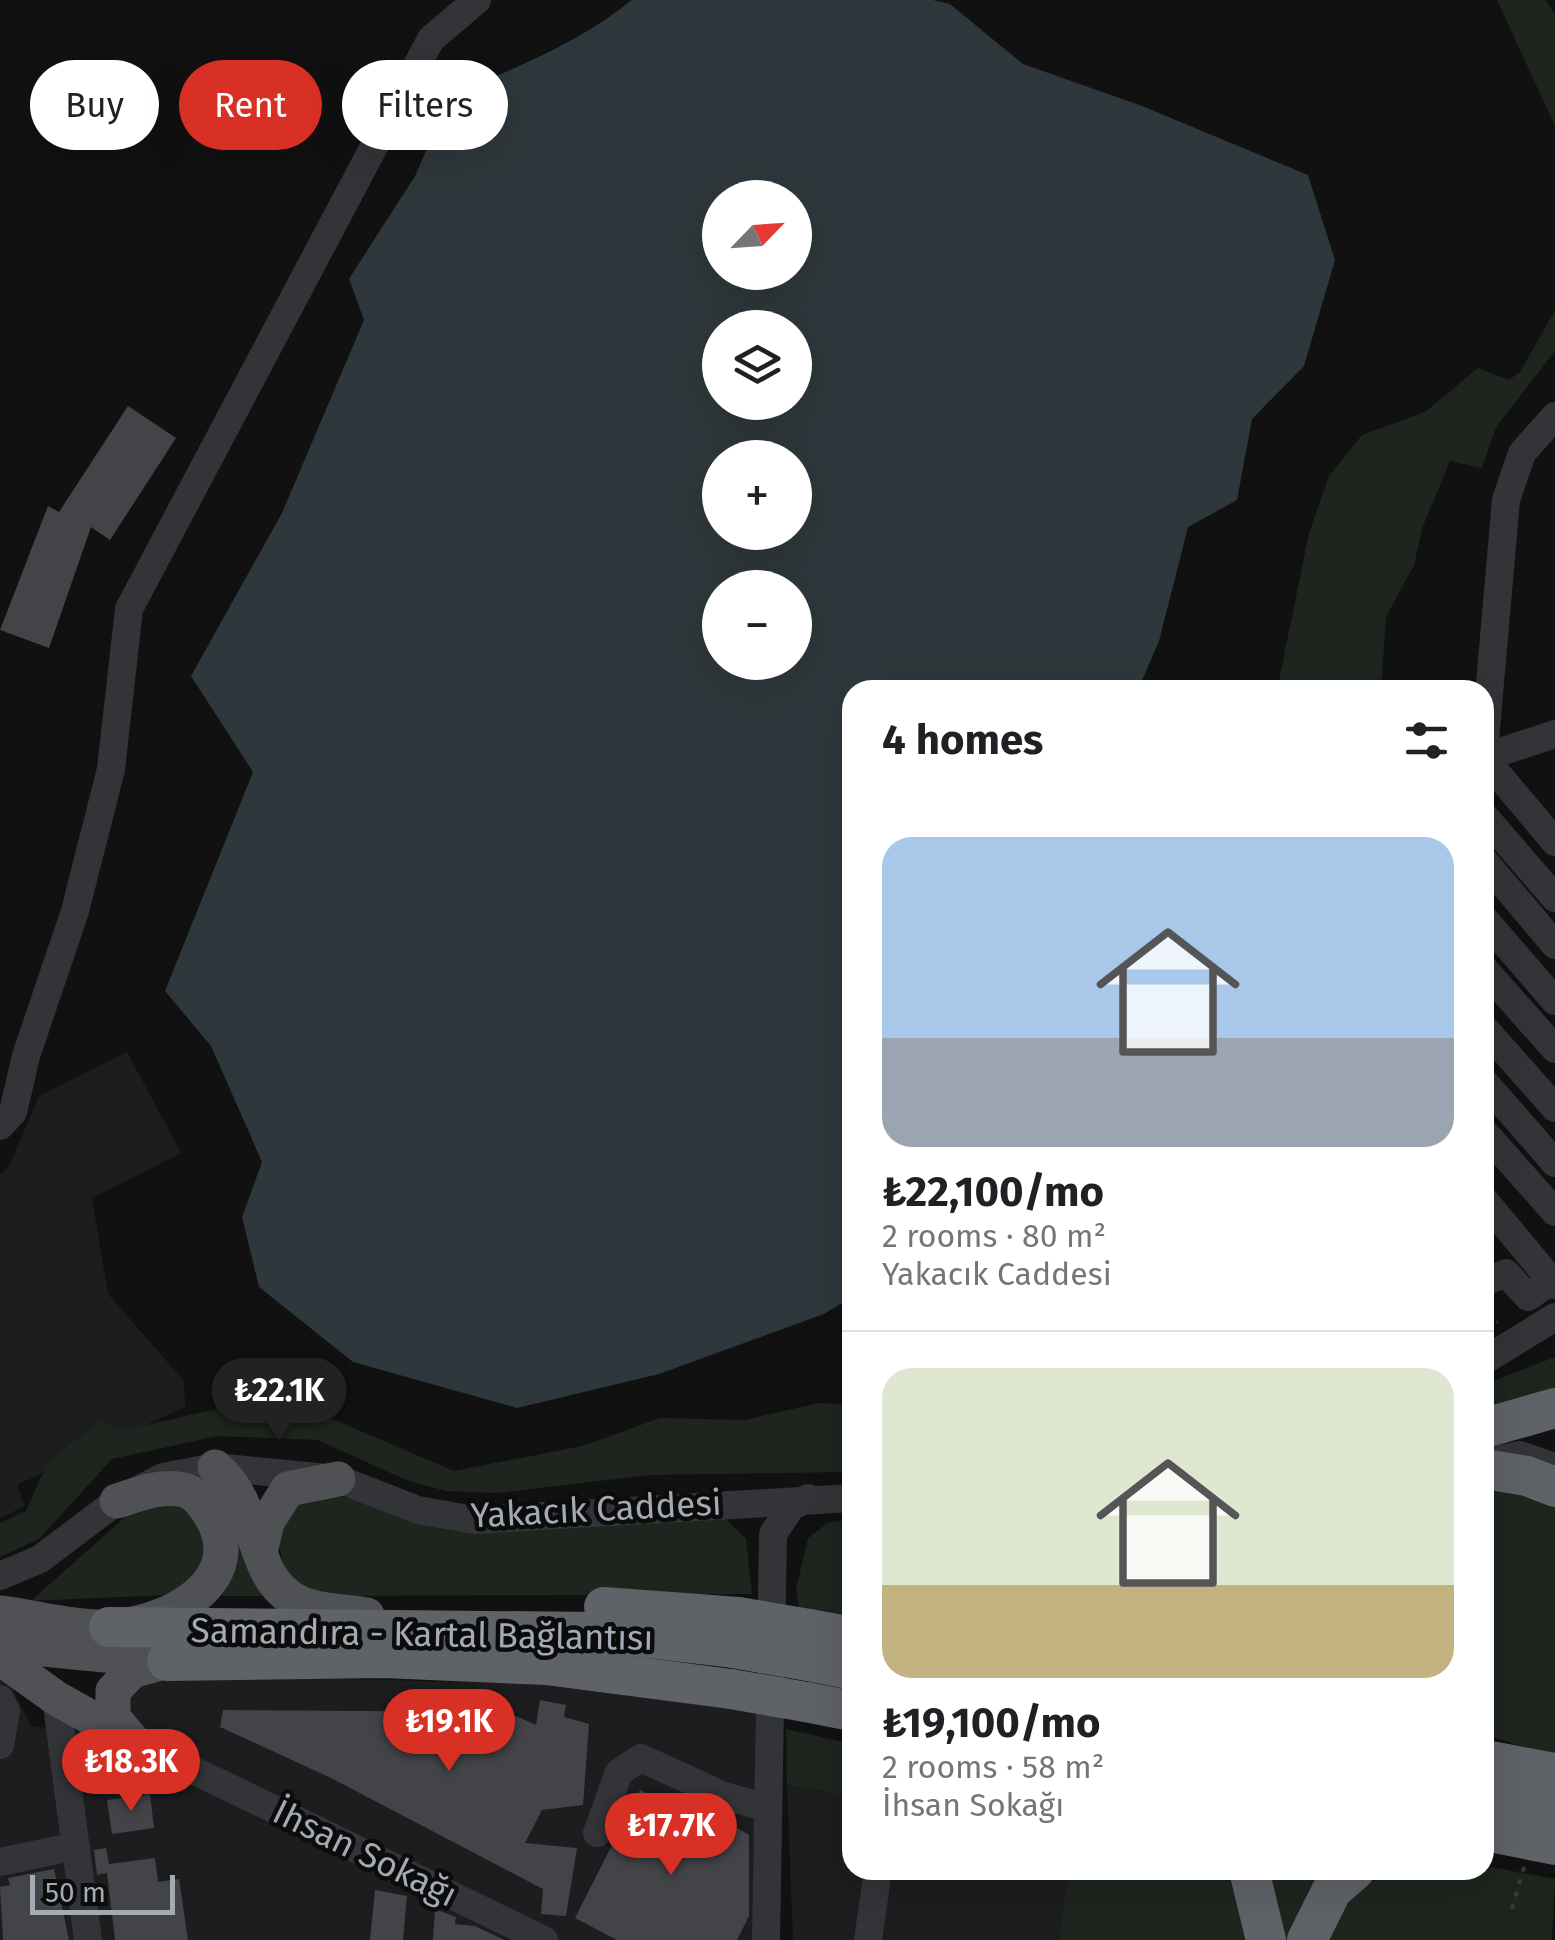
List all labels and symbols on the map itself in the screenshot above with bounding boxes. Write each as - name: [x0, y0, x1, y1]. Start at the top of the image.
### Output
- north arrow: [702, 180, 812, 290]
- pin: ₺22.1K: [198, 1358, 360, 1443]
- street label: Yakacık Caddesi: [469, 1481, 723, 1537]
- street label: Samandıra - Kartal Bağlantısı: [190, 1609, 654, 1659]
- pin: ₺19.1K: [368, 1689, 530, 1774]
- pin: ₺18.3K: [50, 1729, 212, 1814]
- street label: İhsan Sokağı: [266, 1790, 464, 1916]
- pin: ₺17.7K: [590, 1793, 752, 1878]
- scale bar: [30, 1870, 175, 1914]

